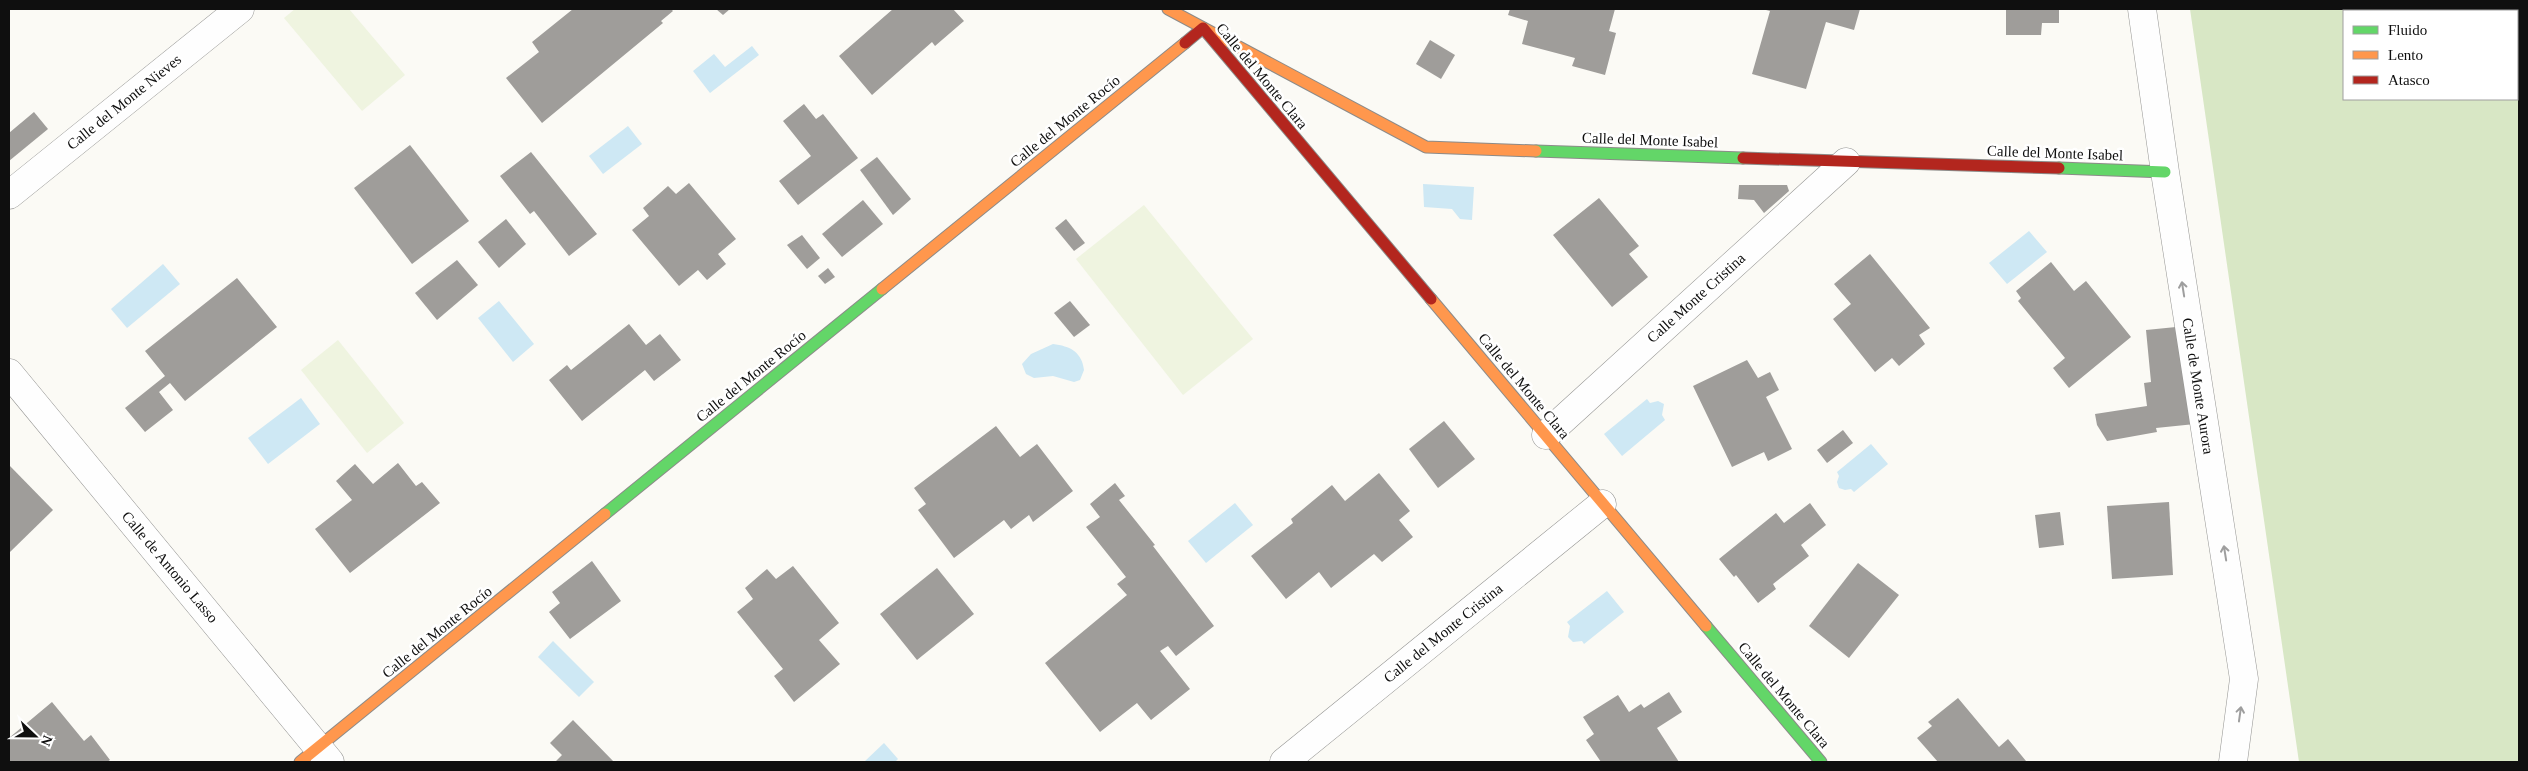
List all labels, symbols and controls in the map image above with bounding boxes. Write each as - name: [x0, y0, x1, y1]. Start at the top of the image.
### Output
- legend: [2343, 10, 2518, 100]
- street label: Calle del Monte Clara: [1213, 20, 1311, 132]
- text: Fluido: [2388, 22, 2427, 38]
- text: Lento: [2388, 47, 2423, 63]
- street label: Calle del Monte Nieves: [64, 51, 184, 153]
- street label: Calle del Monte Rocío: [1007, 72, 1123, 170]
- text: Atasco: [2388, 72, 2430, 88]
- street label: Calle del Monte Isabel: [1582, 130, 1718, 150]
- street label: Calle del Monte Isabel: [1987, 143, 2123, 163]
- street label: Calle Monte Cristina: [1644, 250, 1748, 346]
- one-way arrow: [2178, 281, 2188, 297]
- street label: Calle de Monte Aurora: [2179, 317, 2217, 456]
- street label: Calle del Monte Rocío: [693, 327, 809, 425]
- street label: Calle del Monte Clara: [1475, 330, 1573, 442]
- street label: Calle de Antonio Lasso: [119, 508, 221, 626]
- one-way arrow: [2219, 546, 2229, 562]
- street label: Calle del Monte Cristina: [1380, 580, 1506, 686]
- street label: Calle del Monte Rocío: [379, 583, 495, 681]
- street label: Calle del Monte Clara: [1735, 639, 1833, 751]
- one-way arrow: [2235, 706, 2245, 722]
- north arrow: [10, 711, 60, 761]
- text: N: [38, 733, 55, 748]

